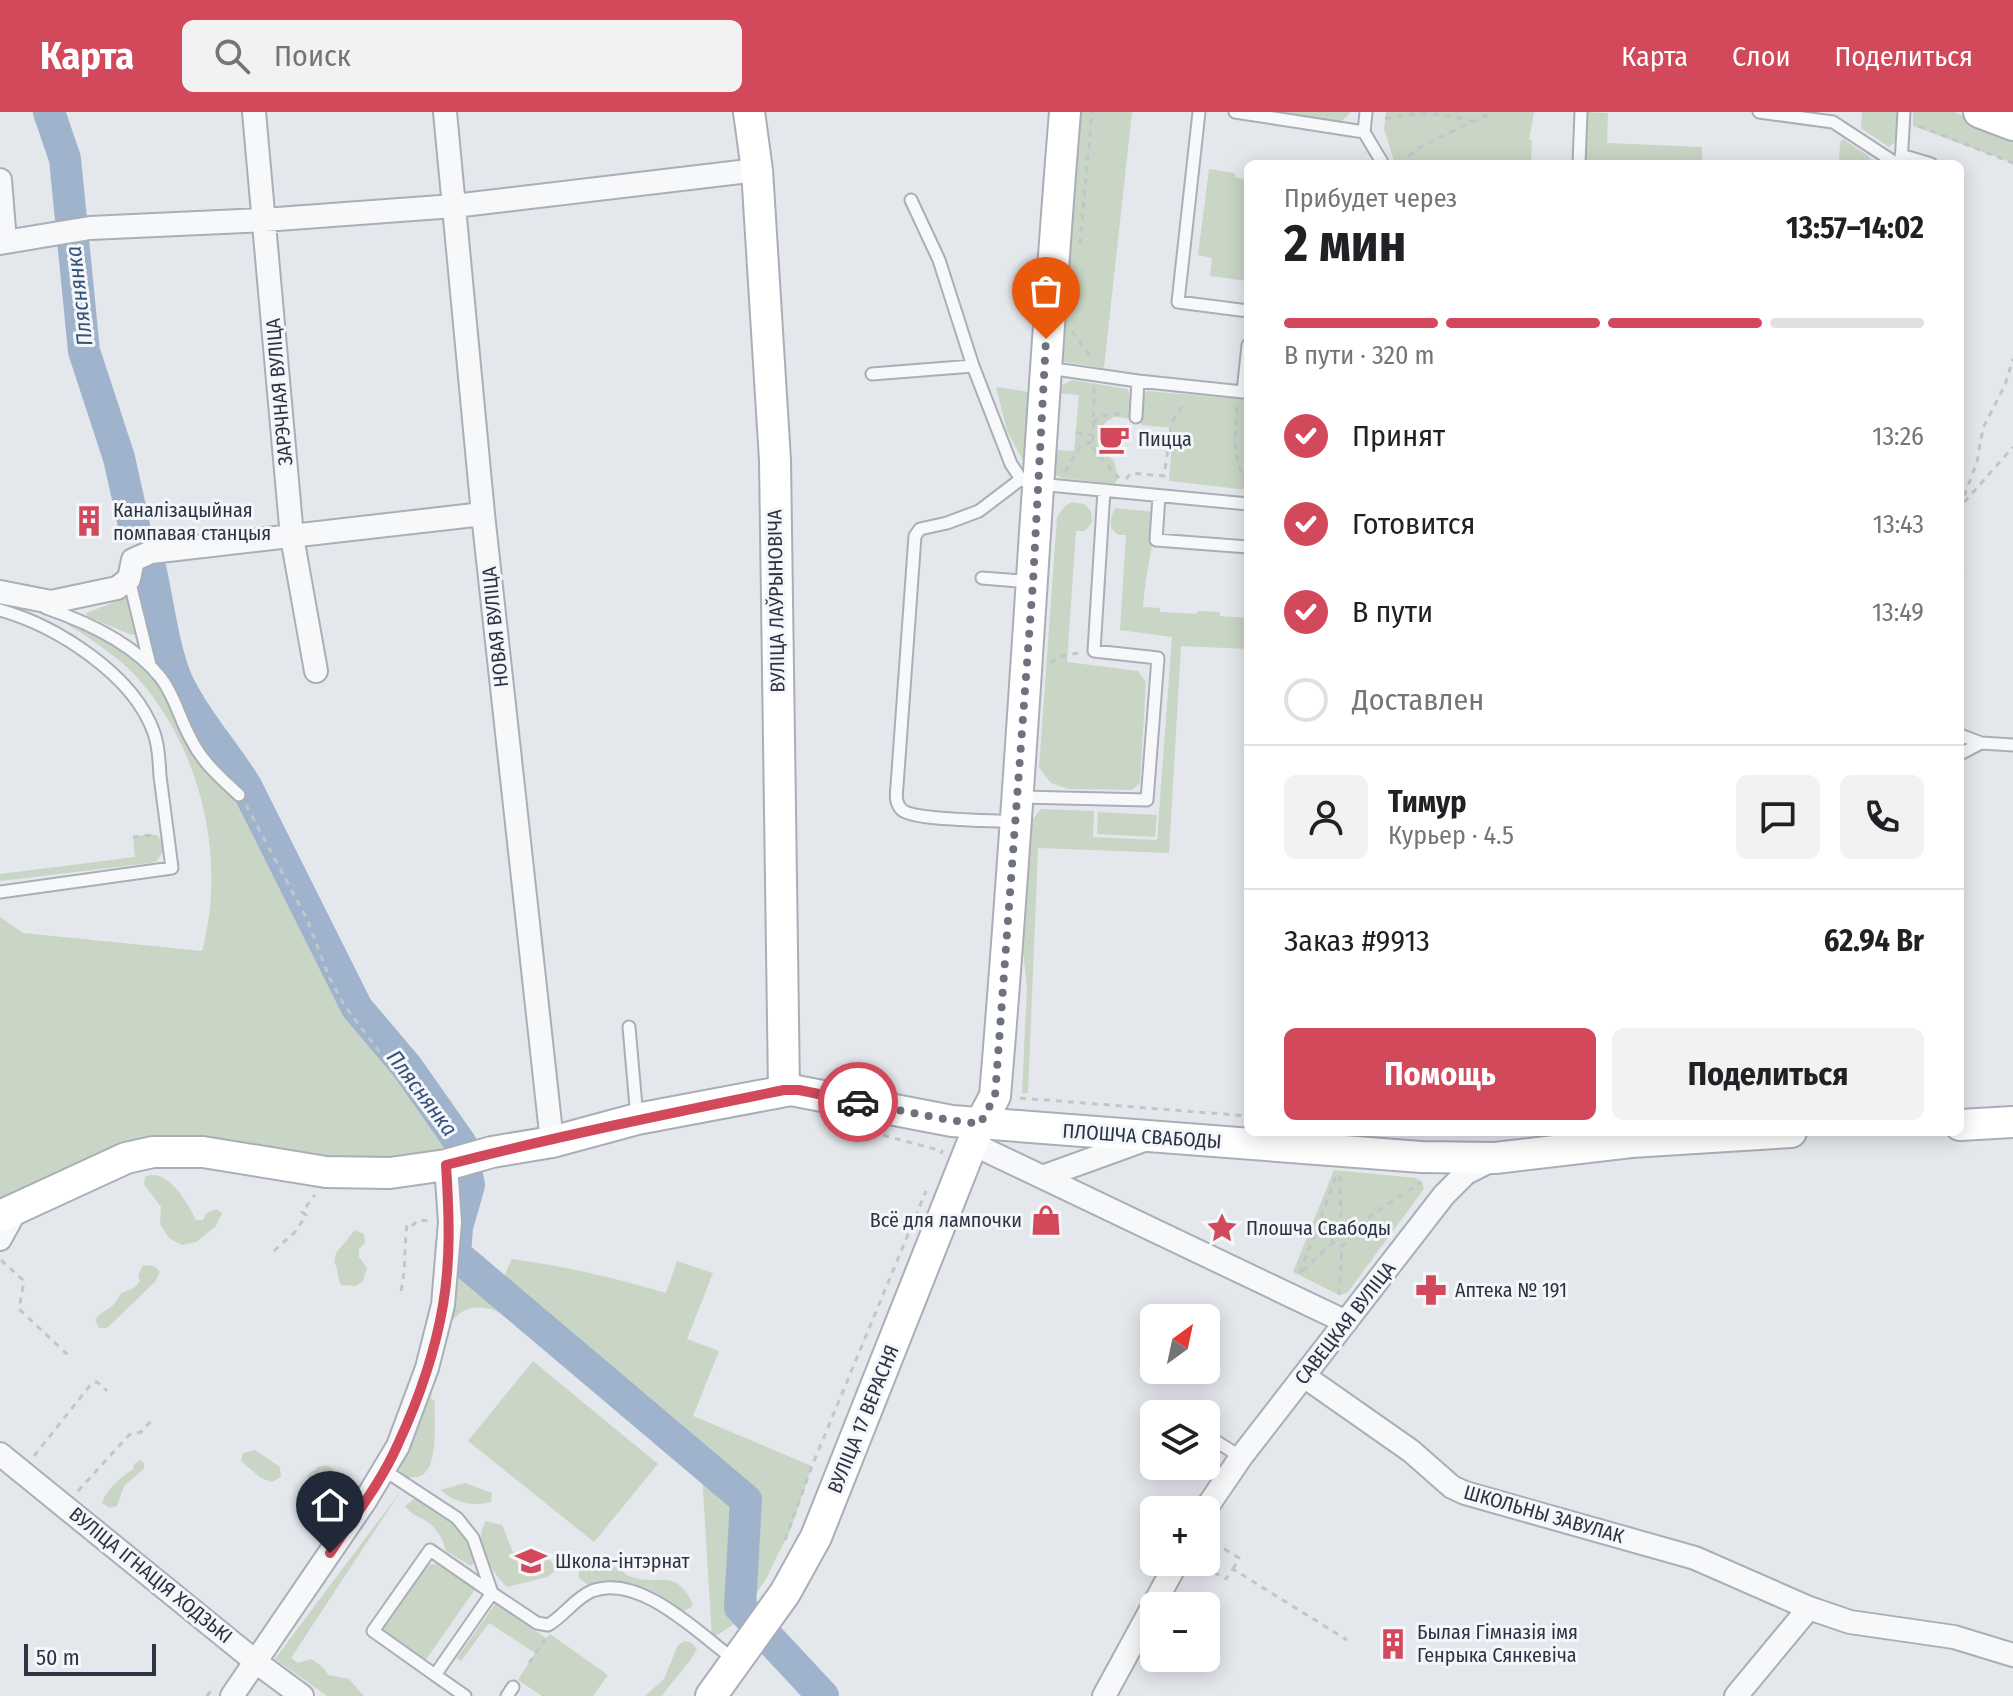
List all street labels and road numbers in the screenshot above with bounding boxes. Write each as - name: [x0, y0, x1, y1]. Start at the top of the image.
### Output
- street label: ЗАРЭЧНАЯ ВУЛІЦА: [261, 317, 297, 467]
- street label: ВУЛІЦА ЛАЎРЫНОВІЧА: [762, 509, 790, 693]
- street label: НОВАЯ ВУЛІЦА: [477, 565, 513, 688]
- street label: ПЛОШЧА СВАБОДЫ: [1062, 1118, 1222, 1154]
- street label: САВЕЦКАЯ ВУЛІЦА: [1290, 1256, 1401, 1389]
- street label: ВУЛІЦА 17 ВЕРАСНЯ: [822, 1341, 904, 1497]
- street label: ШКОЛЬНЫ ЗАВУЛАК: [1461, 1480, 1627, 1548]
- street label: ВУЛІЦА ІГНАЦІЯ ХОДЗЬКІ: [65, 1502, 237, 1648]

